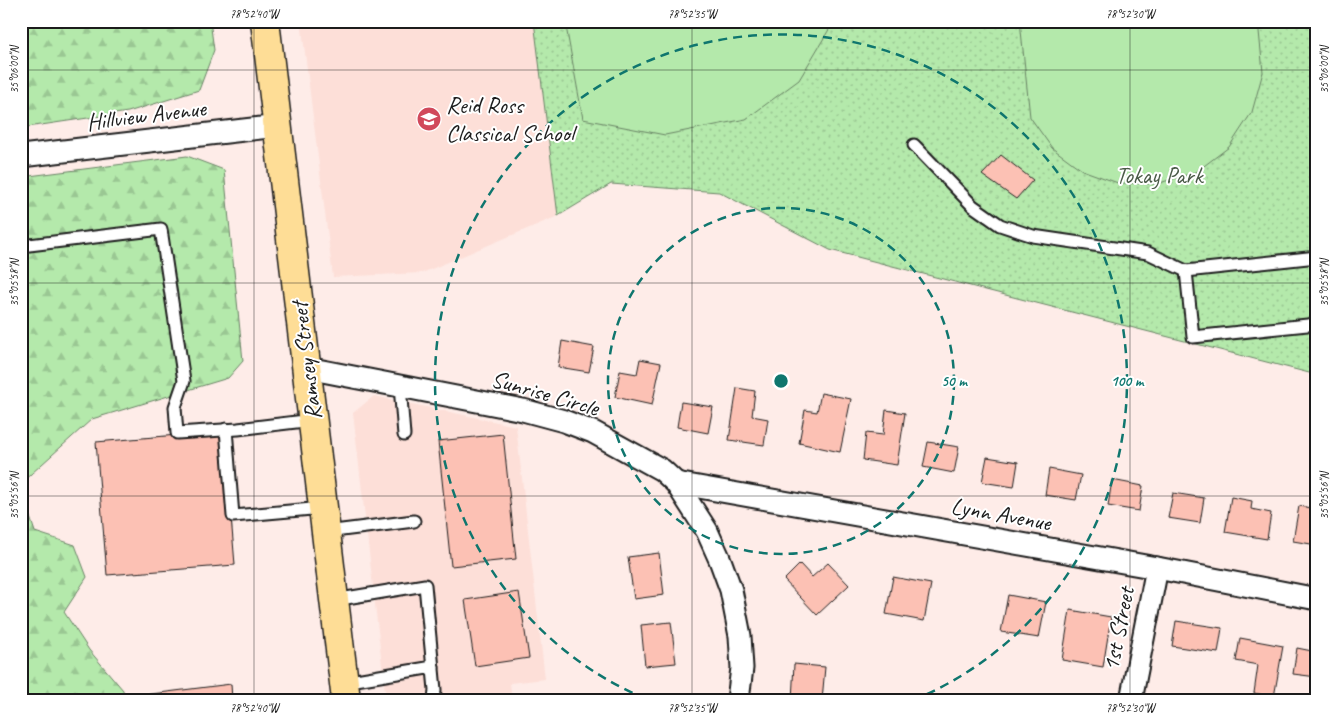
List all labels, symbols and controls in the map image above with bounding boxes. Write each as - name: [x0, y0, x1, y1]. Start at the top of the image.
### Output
- text: 78°52'40"W: [230, 6, 281, 22]
- text: 78°52'35"W: [668, 6, 719, 22]
- text: 78°52'30"W: [1106, 6, 1157, 22]
- text: 35°06'00"N: [6, 45, 22, 94]
- text: 35°06'00"N: [1316, 45, 1332, 94]
- place label: Reid Ross Classical School: [446, 90, 578, 148]
- street label: Hillview Avenue: [85, 93, 210, 137]
- school or university icon: Reid Ross Classical School: [416, 106, 442, 132]
- park label: Tokay Park: [1115, 160, 1205, 190]
- text: 35°05'58"N: [6, 258, 22, 307]
- text: 35°05'58"N: [1316, 258, 1332, 307]
- street label: Ramsey Street: [283, 297, 328, 422]
- street label: Sunrise Circle: [488, 363, 604, 423]
- centre of rings: [772, 372, 790, 390]
- text: 50 m: [941, 372, 968, 391]
- text: 100 m: [1111, 372, 1145, 391]
- text: 35°05'56"N: [6, 471, 22, 520]
- text: 35°05'56"N: [1316, 471, 1332, 520]
- street label: Lynn Avenue: [949, 491, 1055, 538]
- street label: 1st Street: [1095, 583, 1141, 673]
- text: 78°52'40"W: [230, 700, 281, 716]
- text: 78°52'35"W: [668, 700, 719, 716]
- text: 78°52'30"W: [1106, 700, 1157, 716]

